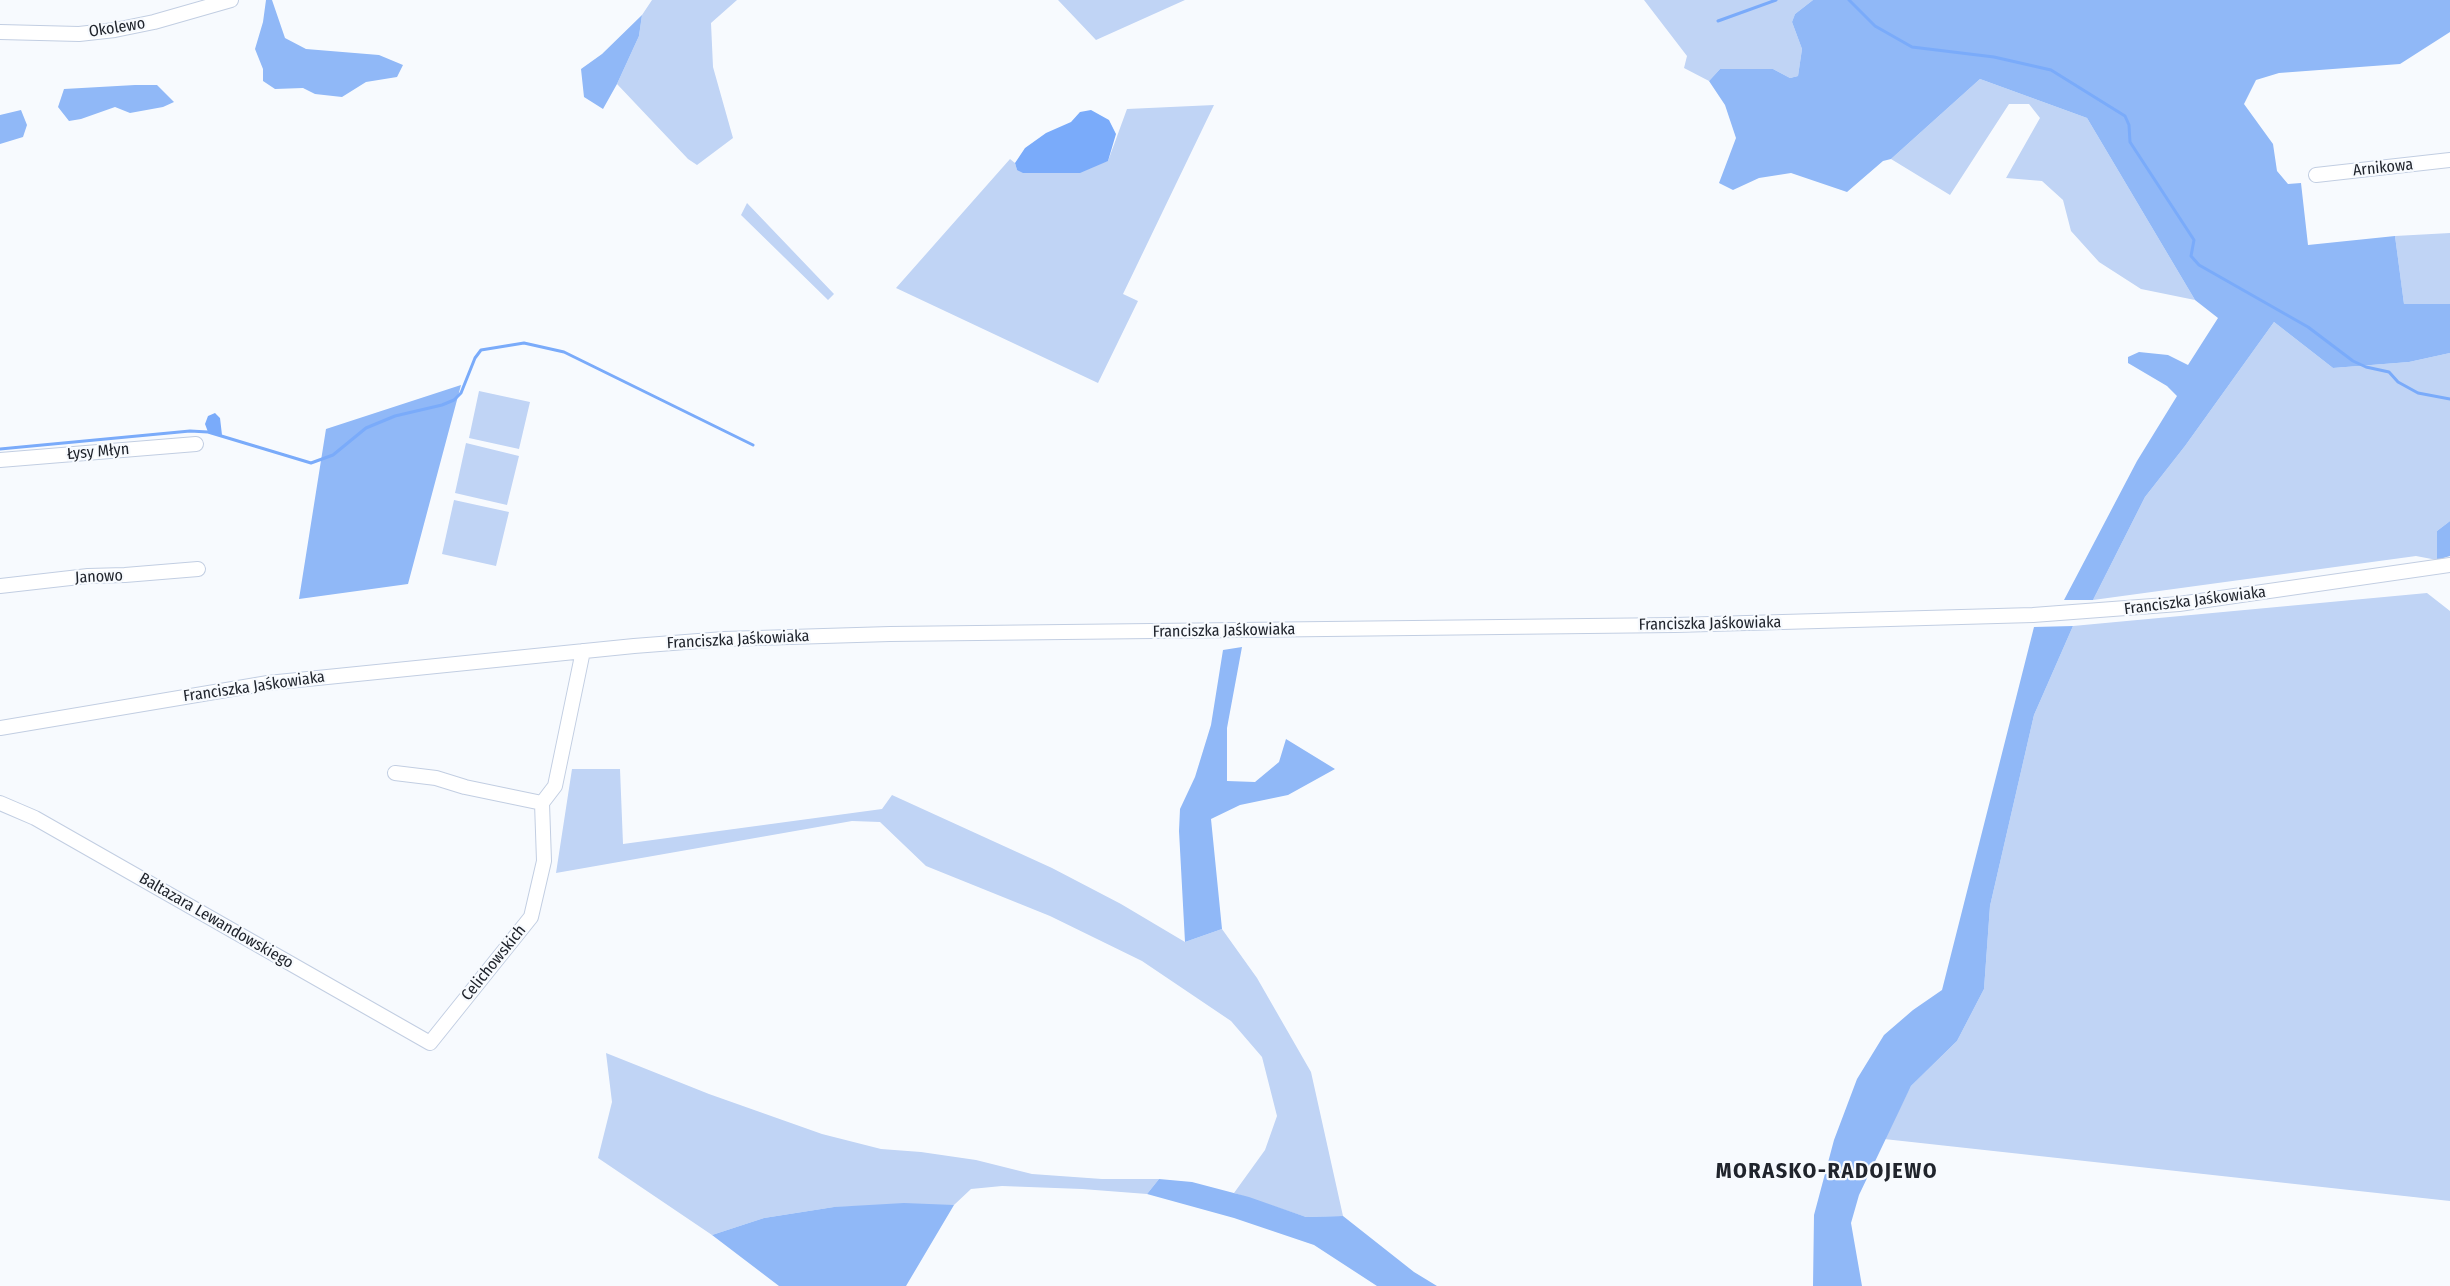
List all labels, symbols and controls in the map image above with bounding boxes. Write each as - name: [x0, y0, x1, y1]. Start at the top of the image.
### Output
- street label: Okolewo: [87, 14, 147, 42]
- street label: Arnikowa: [2352, 155, 2414, 181]
- street label: Łysy Młyn: [66, 440, 130, 464]
- street label: Janowo: [75, 566, 123, 588]
- street label: Franciszka Jaśkowiaka: [2123, 583, 2267, 619]
- street label: Franciszka Jaśkowiaka: [1638, 613, 1782, 635]
- street label: Franciszka Jaśkowiaka: [1152, 620, 1296, 642]
- street label: Franciszka Jaśkowiaka: [666, 627, 810, 653]
- street label: Franciszka Jaśkowiaka: [182, 668, 326, 706]
- street label: Baltazara Lewandowskiego: [135, 869, 297, 973]
- street label: Celichowskich: [458, 921, 530, 1005]
- district label: MORASKO-RADOJEWO: [1716, 1159, 1938, 1185]

